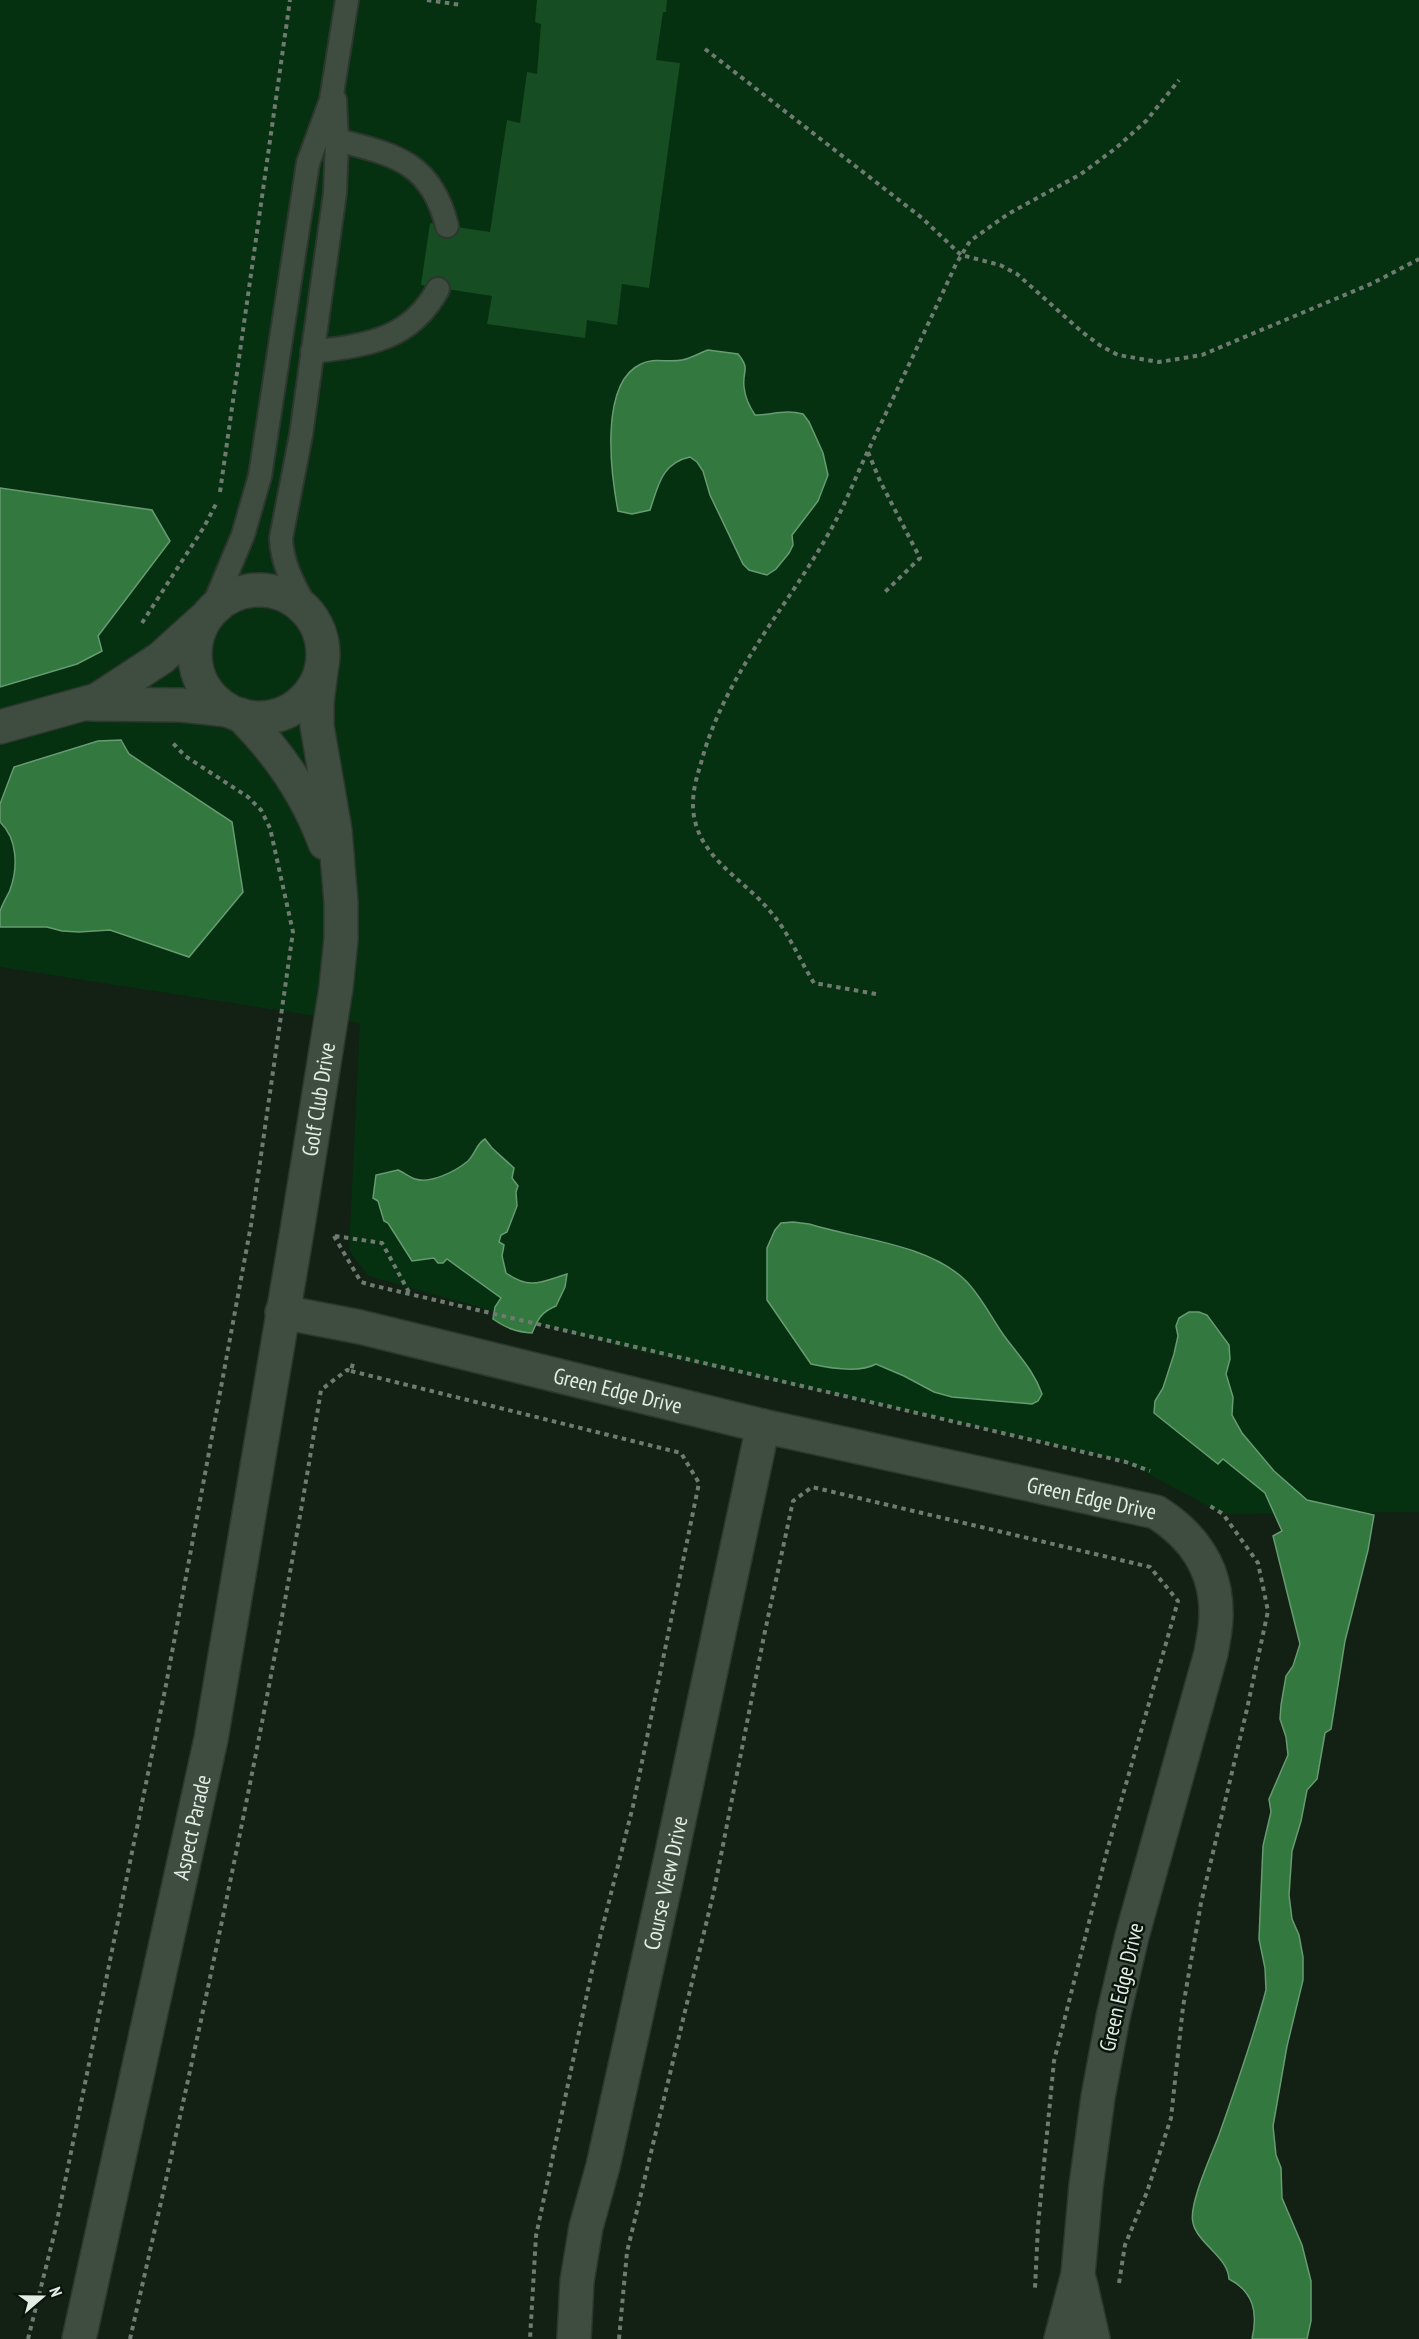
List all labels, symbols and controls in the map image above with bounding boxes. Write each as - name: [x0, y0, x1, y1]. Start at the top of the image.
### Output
- street label: Golf Club Drive: [295, 1040, 341, 1158]
- street label: Green Edge Drive: [551, 1361, 685, 1420]
- street label: Green Edge Drive: [1025, 1470, 1159, 1526]
- street label: Aspect Parade: [166, 1772, 217, 1882]
- street label: Course View Drive: [637, 1813, 693, 1953]
- street label: Green Edge Drive: [1093, 1920, 1149, 2054]
- north arrow: [12, 2267, 72, 2327]
- text: N: [45, 2284, 67, 2299]

